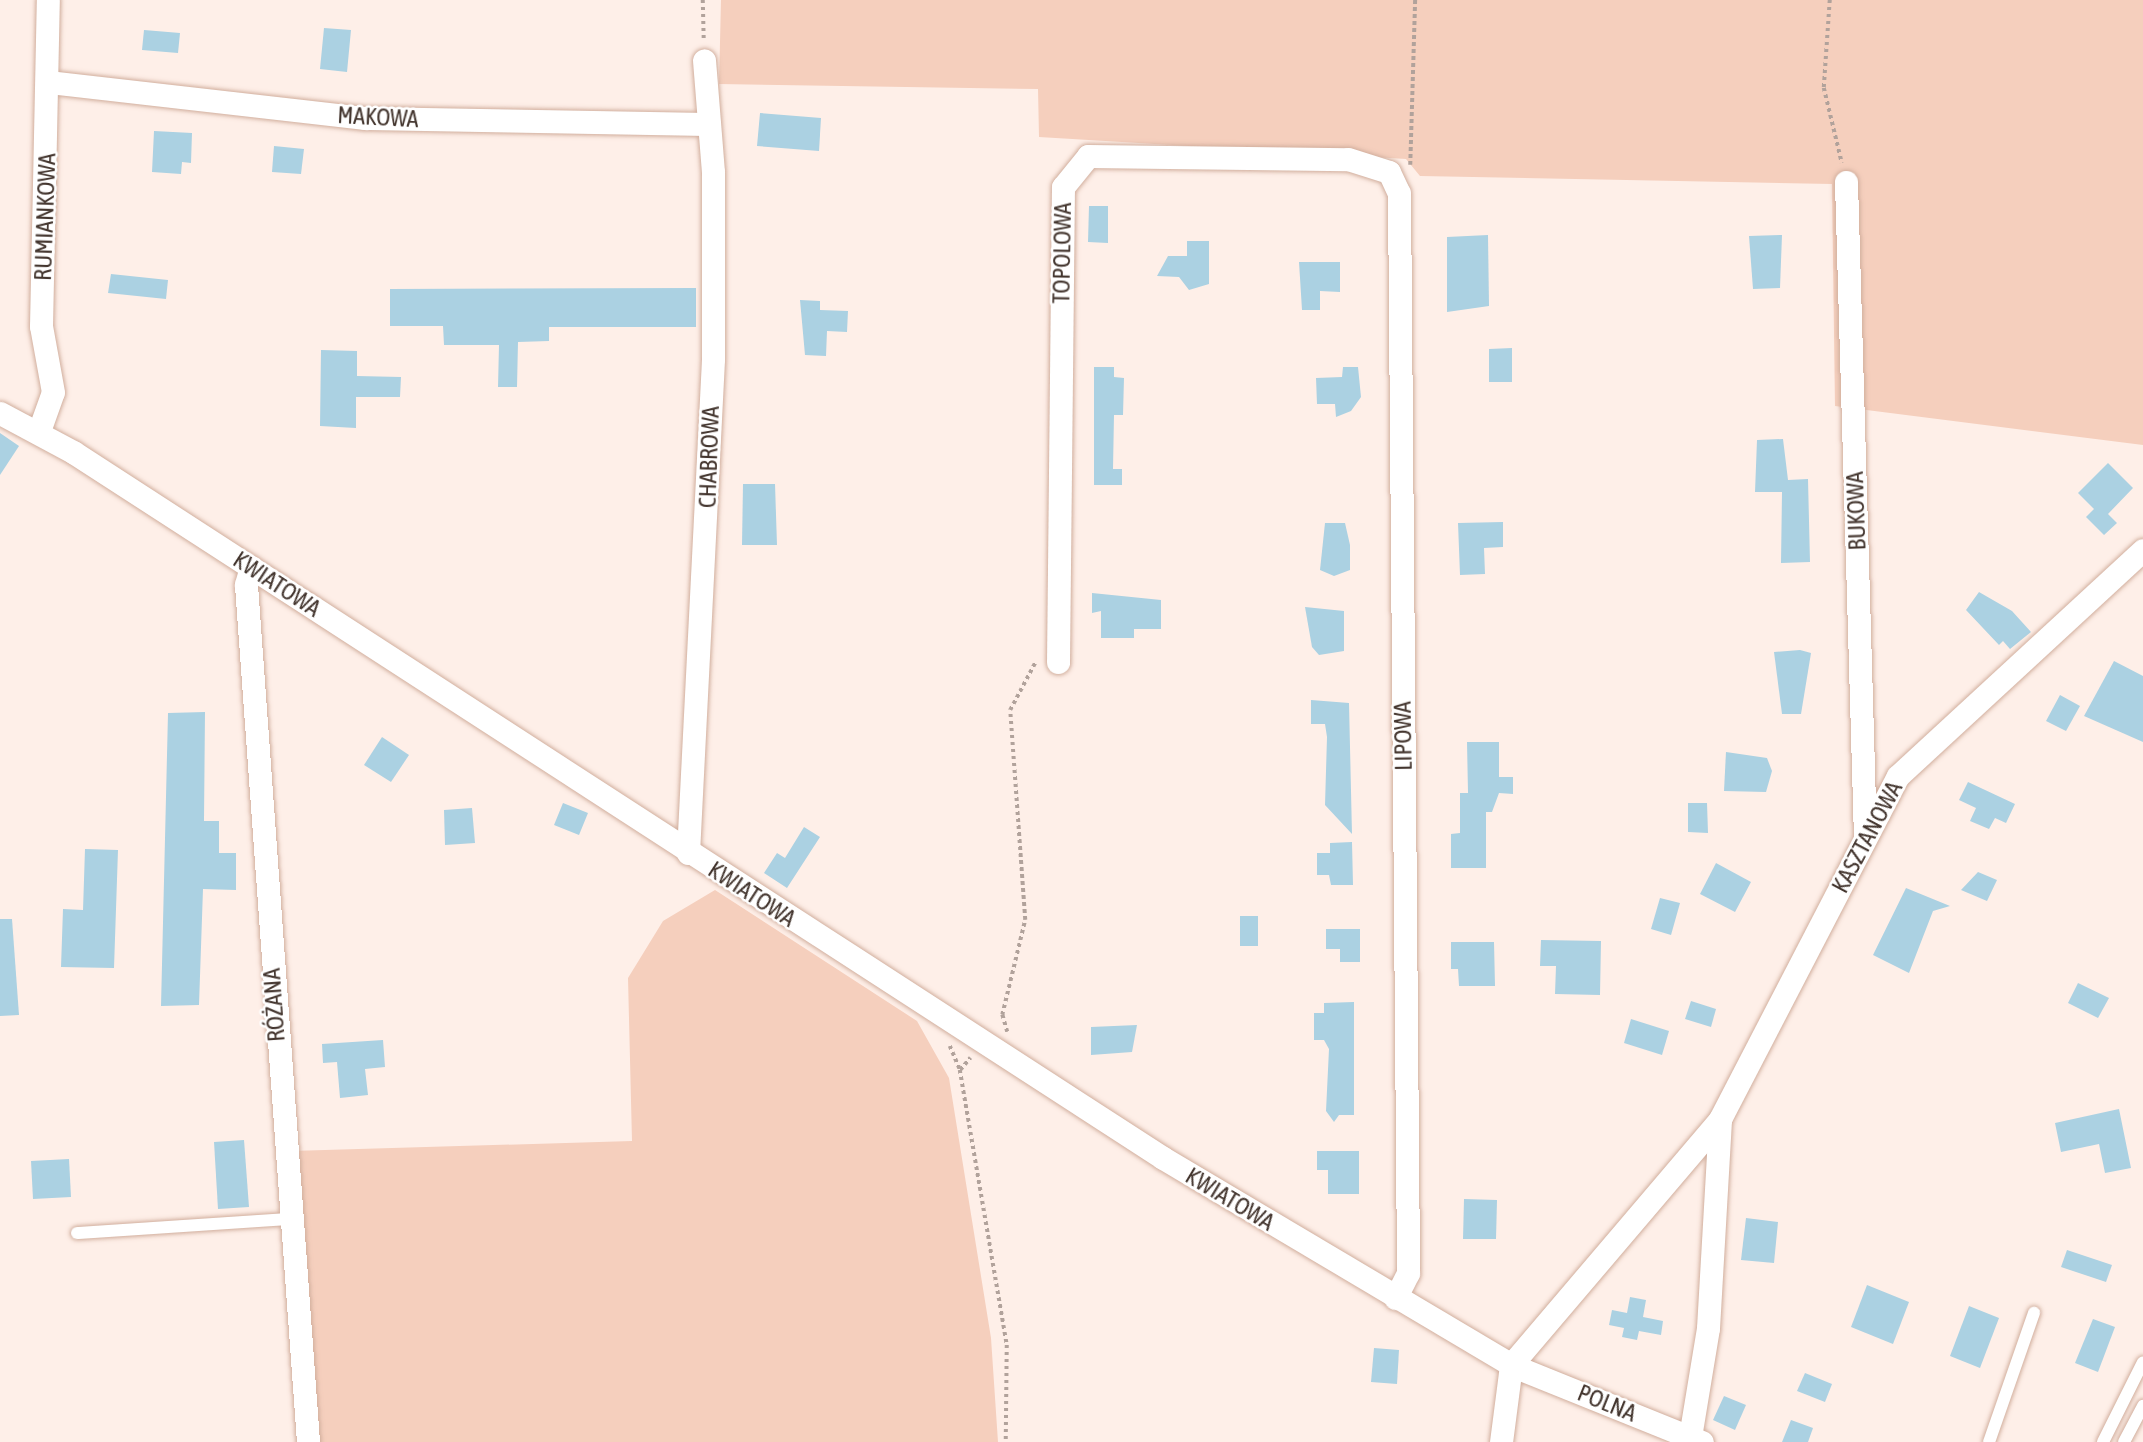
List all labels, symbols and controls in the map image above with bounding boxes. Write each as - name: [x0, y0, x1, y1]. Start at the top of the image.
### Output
- street label: MAKOWA: [337, 100, 419, 134]
- street label: RUMIANKOWA: [28, 153, 62, 281]
- street label: TOPOLOWA: [1047, 202, 1077, 304]
- street label: CHABROWA: [693, 405, 725, 509]
- street label: BUKOWA: [1840, 471, 1872, 551]
- street label: KWIATOWA: [228, 545, 326, 623]
- street label: LIPOWA: [1388, 701, 1418, 771]
- street label: KASZTANOWA: [1826, 776, 1908, 898]
- street label: KWIATOWA: [703, 855, 801, 933]
- street label: RÓŻANA: [257, 967, 291, 1043]
- street label: KWIATOWA: [1180, 1161, 1280, 1237]
- street label: POLNA: [1573, 1378, 1641, 1428]

